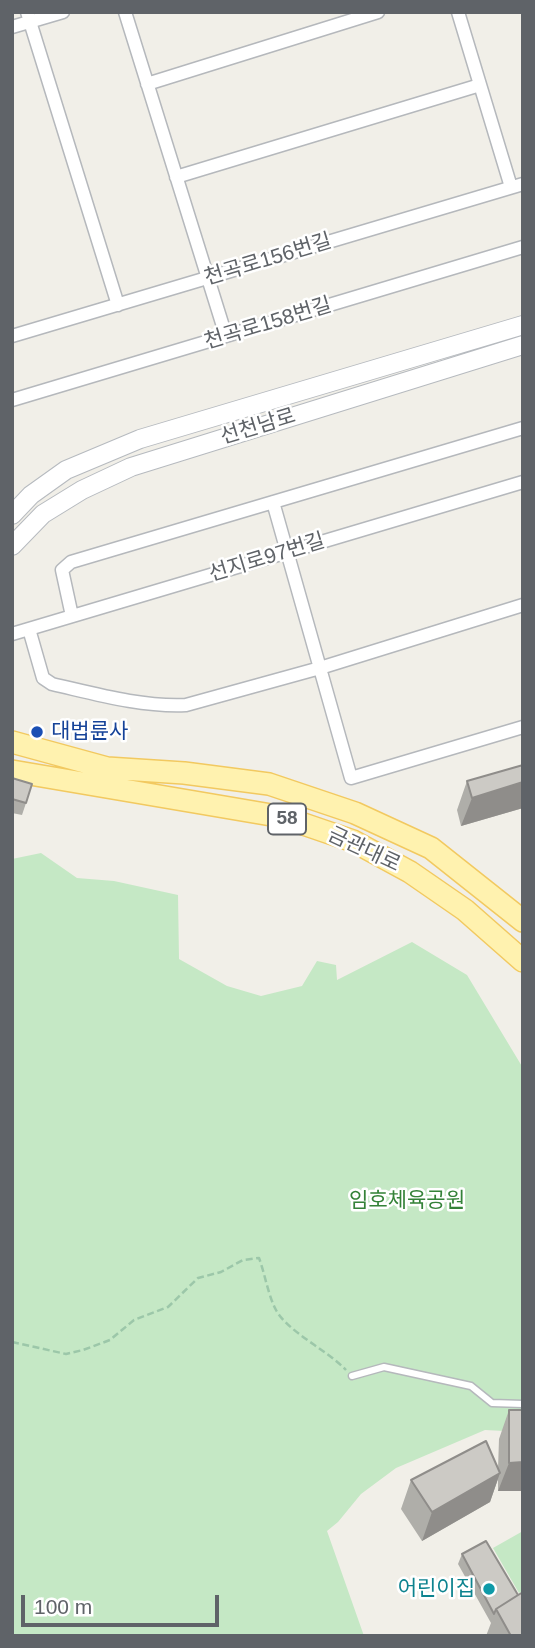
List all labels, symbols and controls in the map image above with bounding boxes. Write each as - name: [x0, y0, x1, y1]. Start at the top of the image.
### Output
- street label: 천곡로156번길: [201, 229, 335, 291]
- street label: 천곡로158번길: [201, 293, 335, 355]
- street label: 선천남로: [217, 404, 299, 450]
- street label: 선지로97번길: [206, 528, 328, 588]
- place label: 대법륜사: [51, 719, 128, 745]
- marker: 대법륜사: [29, 724, 45, 740]
- road number: 58: [268, 804, 306, 834]
- street label: 금관대로: [324, 822, 404, 878]
- park label: 임호체육공원: [349, 1188, 465, 1214]
- place label: 어린이집: [398, 1576, 475, 1602]
- marker: 어린이집: [481, 1581, 497, 1597]
- scale bar: [24, 1582, 222, 1626]
- text: 100 m: [34, 1595, 92, 1618]

